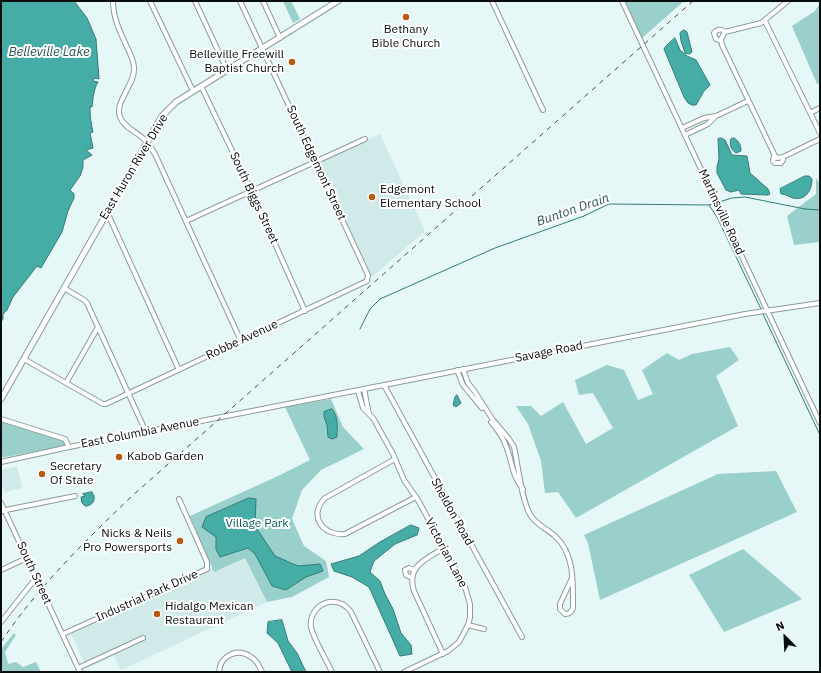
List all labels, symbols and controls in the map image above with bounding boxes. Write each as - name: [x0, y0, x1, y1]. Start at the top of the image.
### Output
- marker: Bethany Bible Church: [401, 12, 411, 22]
- place label: Bethany Bible Church: [372, 23, 440, 51]
- water label: Belleville Lake: [8, 44, 90, 60]
- place label: Belleville Freewill Baptist Church: [189, 48, 284, 76]
- marker: Belleville Freewill Baptist Church: [287, 57, 297, 67]
- street label: South Edgemont Street: [283, 103, 349, 223]
- street label: East Huron River Drive: [97, 112, 171, 222]
- street label: South Biggs Street: [226, 150, 282, 246]
- street label: Martinsville Road: [695, 167, 747, 257]
- place label: Edgemont Elementary School: [380, 183, 481, 211]
- water label: Bunton Drain: [535, 190, 611, 230]
- marker: Edgemont Elementary School: [367, 192, 377, 202]
- street label: Robbe Avenue: [204, 317, 280, 363]
- street label: Savage Road: [514, 338, 584, 366]
- street label: East Columbia Avenue: [80, 414, 200, 452]
- place label: Kabob Garden: [127, 450, 204, 464]
- marker: Kabob Garden: [114, 452, 124, 462]
- place label: Secretary Of State: [50, 460, 102, 488]
- marker: Secretary Of State: [37, 469, 47, 479]
- street label: Sheldon Road: [428, 476, 476, 548]
- street label: Victorian Lane: [422, 516, 470, 590]
- park label: Village Park: [225, 517, 289, 531]
- place label: Nicks & Neils Pro Powersports: [83, 527, 172, 555]
- marker: Nicks & Neils Pro Powersports: [175, 536, 185, 546]
- street label: South Street: [13, 539, 55, 607]
- street label: Industrial Park Drive: [94, 567, 200, 625]
- place label: Hidalgo Mexican Restaurant: [165, 600, 253, 628]
- marker: Hidalgo Mexican Restaurant: [152, 609, 162, 619]
- north arrow: [765, 617, 805, 657]
- text: N: [774, 618, 787, 634]

